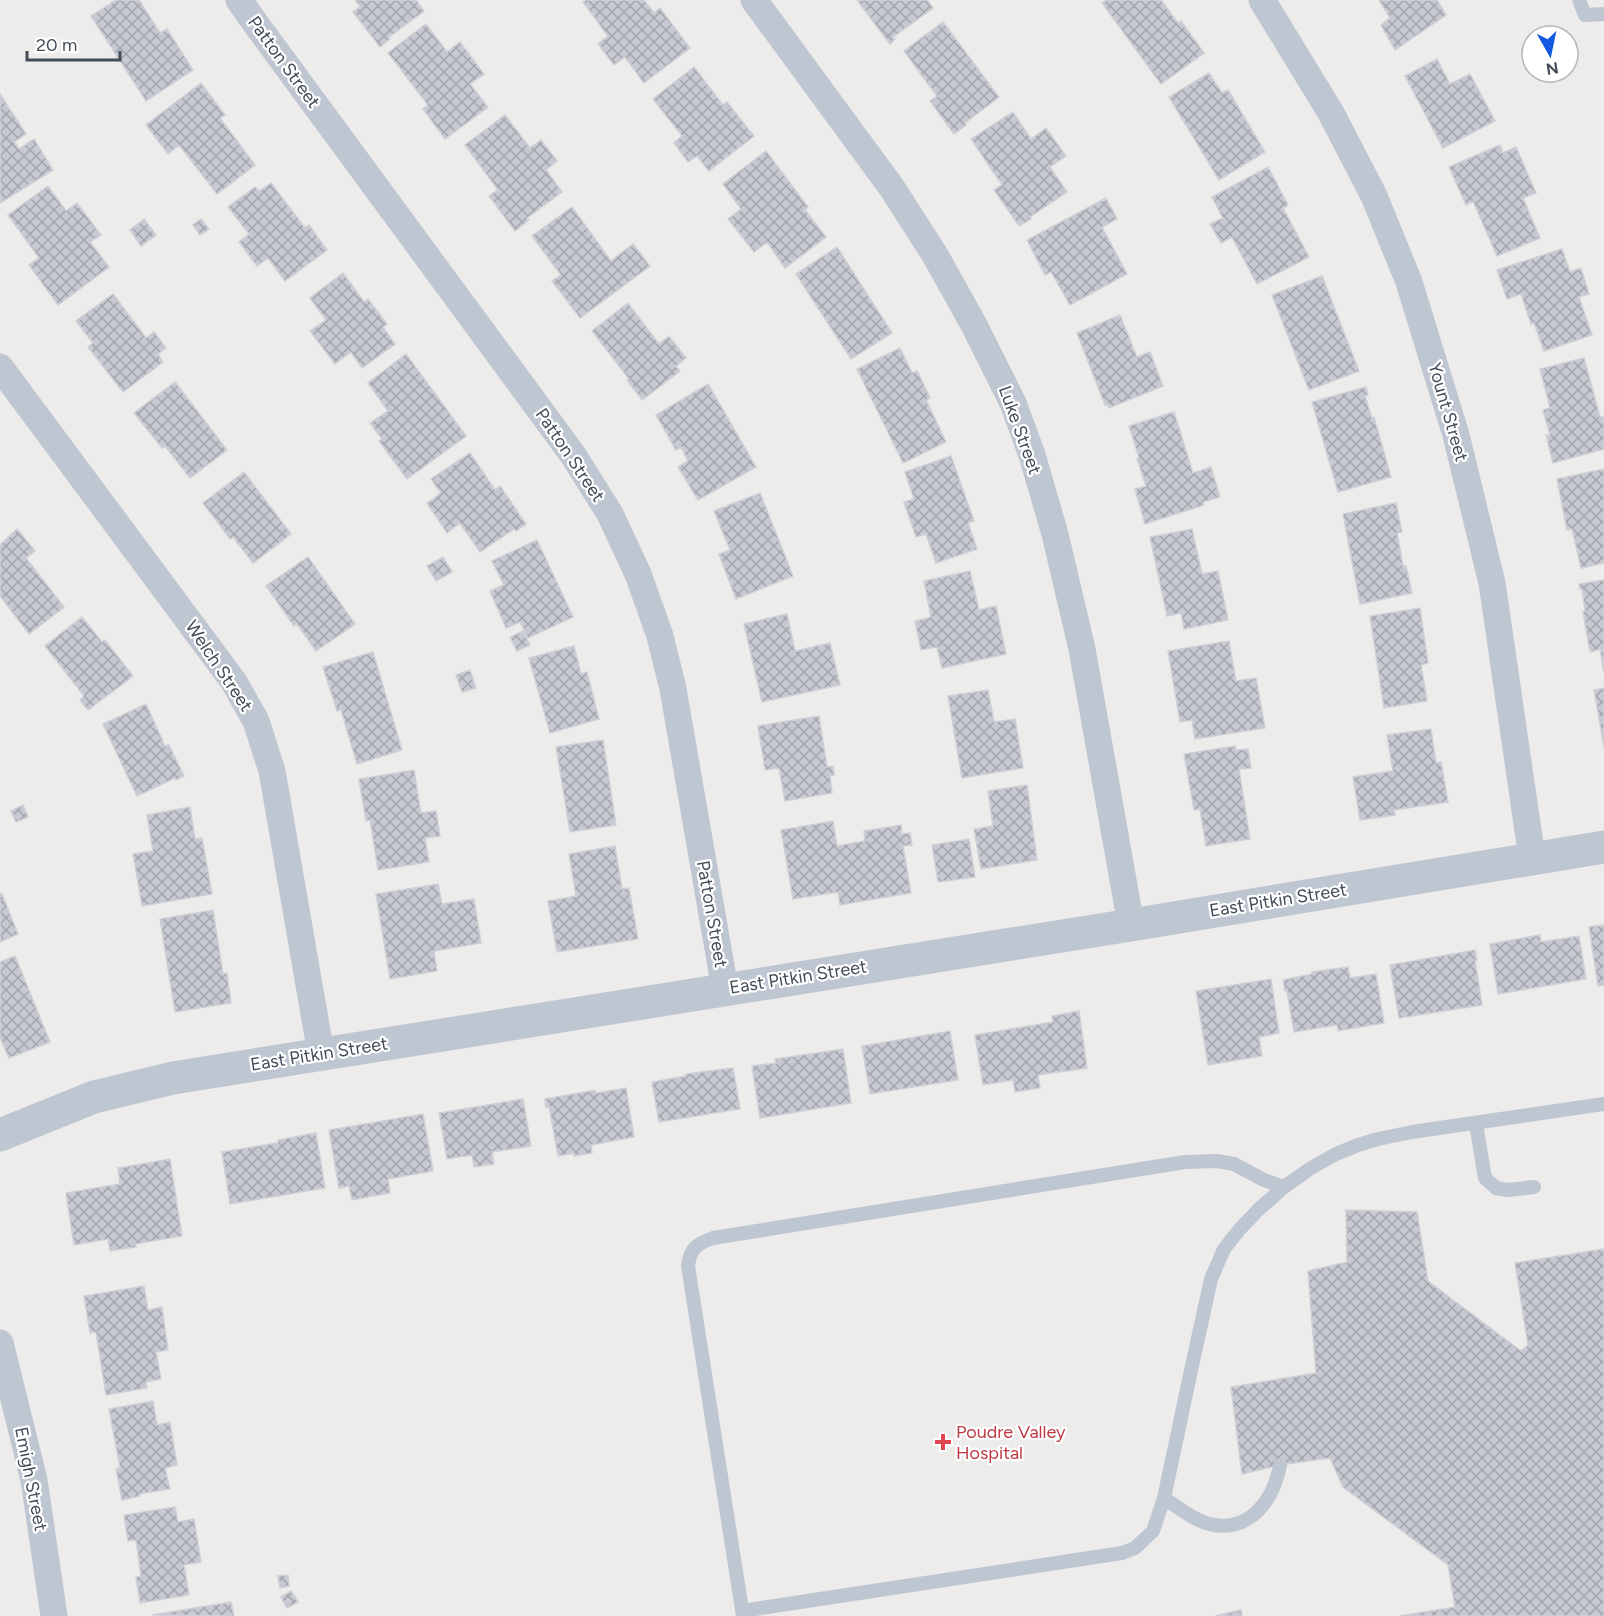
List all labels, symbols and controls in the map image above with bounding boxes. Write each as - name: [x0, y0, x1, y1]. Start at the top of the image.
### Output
- street label: Patton Street: [243, 12, 325, 112]
- scale bar: [27, 24, 120, 62]
- north arrow: [1520, 24, 1580, 84]
- text: 20 m: [36, 34, 77, 56]
- text: N: [1545, 58, 1560, 79]
- street label: Yount Street: [1423, 360, 1473, 464]
- street label: Luke Street: [994, 383, 1046, 477]
- street label: Patton Street: [531, 404, 610, 506]
- street label: Welch Street: [181, 616, 258, 716]
- street label: Patton Street: [692, 859, 732, 969]
- street label: East Pitkin Street: [1208, 878, 1348, 922]
- street label: East Pitkin Street: [728, 955, 868, 999]
- street label: East Pitkin Street: [249, 1032, 389, 1076]
- place label: Poudre Valley Hospital: [956, 1421, 1066, 1464]
- street label: Emigh Street: [10, 1425, 52, 1533]
- marker: Poudre Valley Hospital: [934, 1433, 952, 1451]

